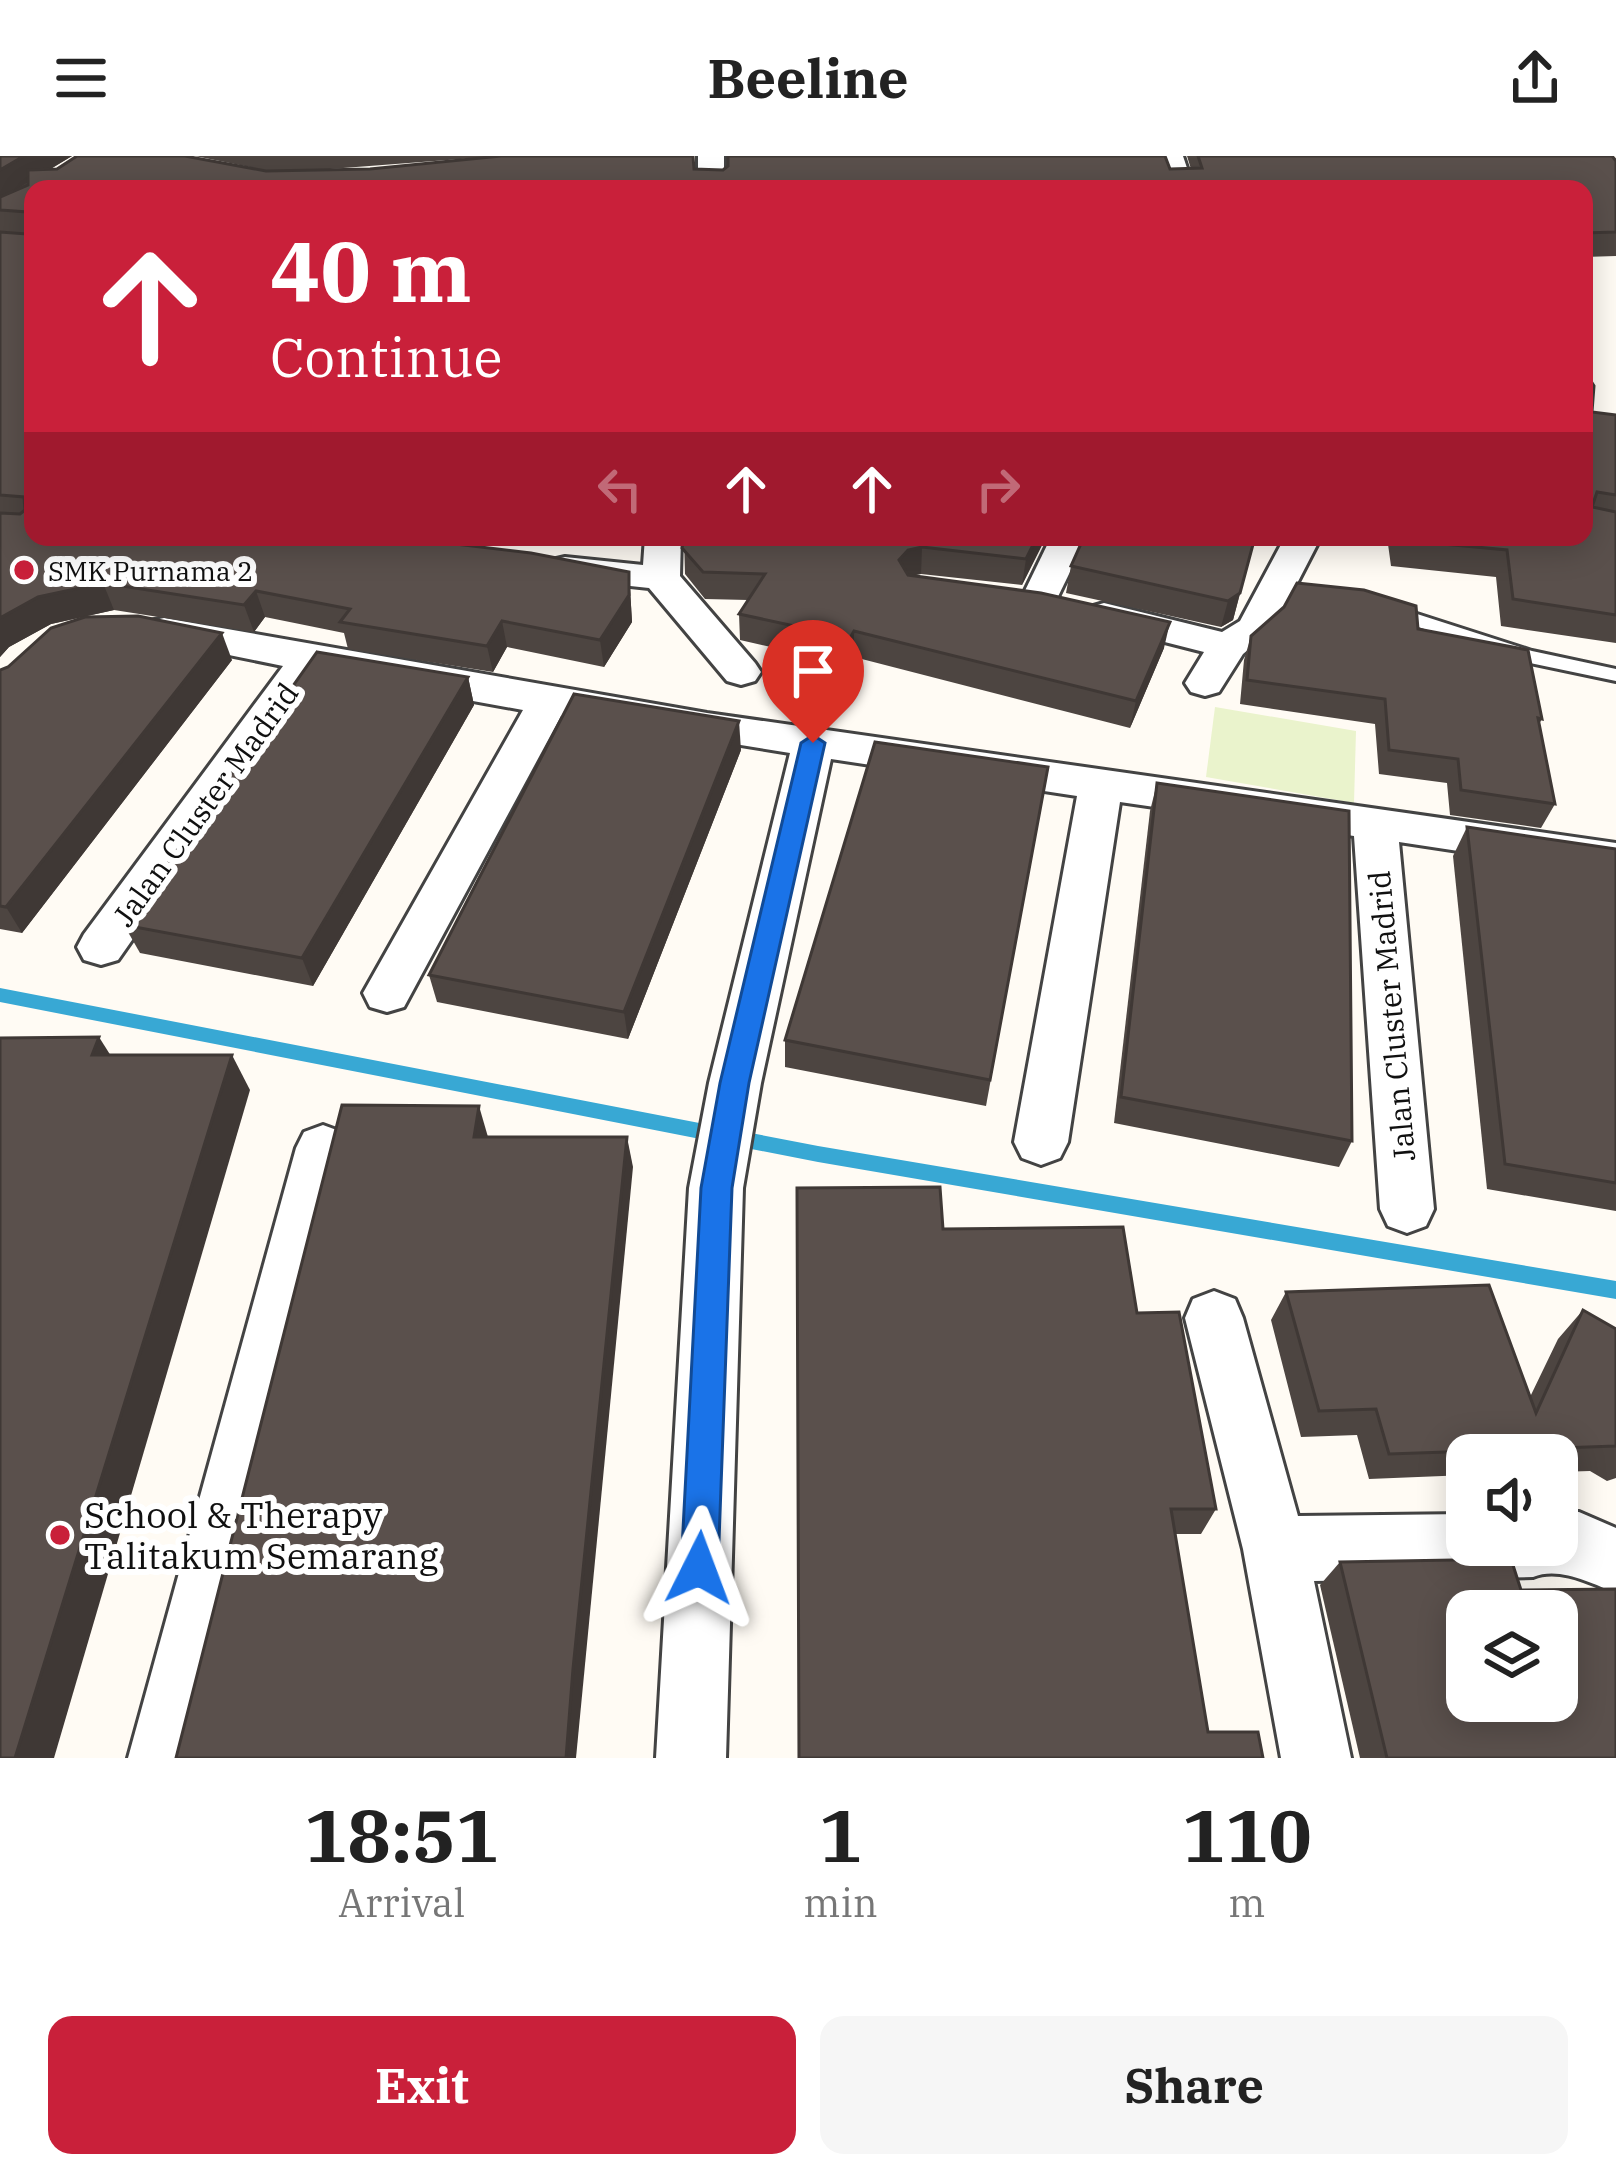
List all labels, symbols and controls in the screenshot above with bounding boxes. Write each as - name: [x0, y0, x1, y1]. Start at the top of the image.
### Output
- text: Beeline: [707, 43, 909, 113]
- icon: menu: [48, 45, 114, 111]
- icon: share: [1502, 45, 1568, 111]
- text: 40 m: [270, 216, 472, 325]
- icon: ahead: [72, 228, 228, 384]
- text: Continue: [270, 322, 502, 392]
- icon: left: [587, 456, 653, 522]
- icon: ahead: [713, 456, 779, 522]
- icon: ahead: [839, 456, 905, 522]
- icon: right: [965, 456, 1031, 522]
- place label: SMK Purnama 2: [48, 553, 253, 588]
- marker: SMK Purnama 2: [11, 557, 37, 583]
- pin: [762, 620, 864, 743]
- icon: arrive: [780, 638, 846, 704]
- street label: Jalan Cluster Madrid: [104, 675, 306, 933]
- street label: Jalan Cluster Madrid: [1359, 869, 1423, 1163]
- map controls: [1446, 1434, 1578, 1722]
- button: sound: [1446, 1434, 1578, 1566]
- place label: School & Therapy Talitakum Semarang: [84, 1491, 438, 1579]
- position arrow: [636, 1505, 762, 1631]
- marker: School & Therapy Talitakum Semarang: [47, 1522, 73, 1548]
- button: layers: [1446, 1590, 1578, 1722]
- text: 18:51: [304, 1788, 499, 1882]
- text: 1: [819, 1788, 862, 1882]
- text: 110: [1182, 1788, 1312, 1882]
- text: Arrival: [338, 1877, 465, 1928]
- text: min: [803, 1877, 878, 1928]
- text: m: [1228, 1877, 1265, 1928]
- button: Exit: [48, 2016, 796, 2154]
- button: Share: [820, 2016, 1568, 2154]

